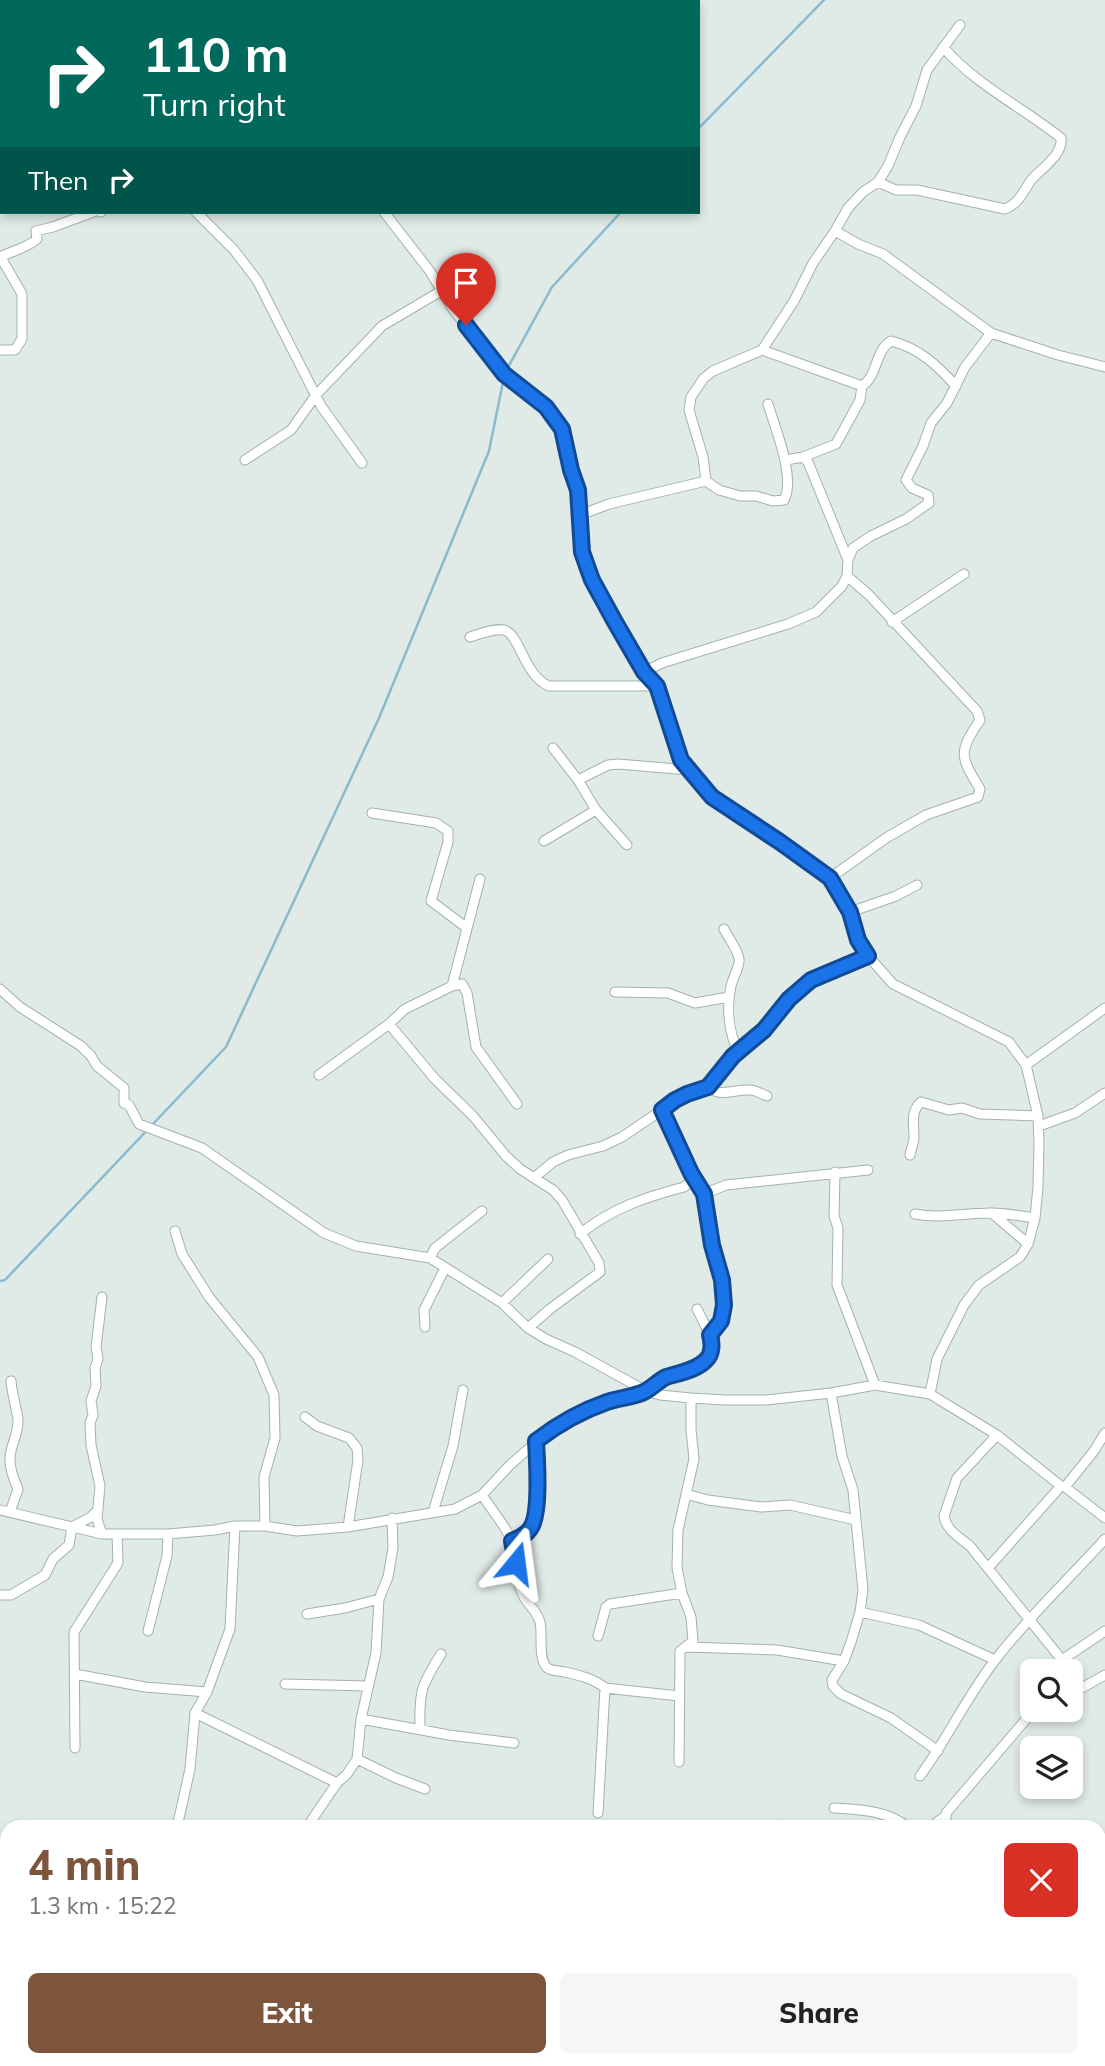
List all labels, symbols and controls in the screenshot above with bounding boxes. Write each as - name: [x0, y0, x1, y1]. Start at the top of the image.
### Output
- text: 110 m: [143, 23, 289, 84]
- icon: right: [28, 28, 119, 119]
- text: Turn right: [143, 84, 286, 124]
- icon: right: [102, 161, 140, 199]
- text: Then: [28, 164, 88, 197]
- pin: [436, 253, 496, 325]
- icon: arrive: [447, 264, 485, 302]
- position arrow: [479, 1526, 553, 1600]
- map controls: [1020, 1659, 1083, 1799]
- button: search: [1020, 1659, 1083, 1722]
- button: layers: [1020, 1736, 1083, 1799]
- text: 4 min: [28, 1838, 141, 1891]
- button: close: [1004, 1843, 1078, 1917]
- text: 1.3 km · 15:22: [28, 1891, 177, 1920]
- button: Exit: [28, 1973, 546, 2053]
- button: Share: [560, 1973, 1078, 2053]

